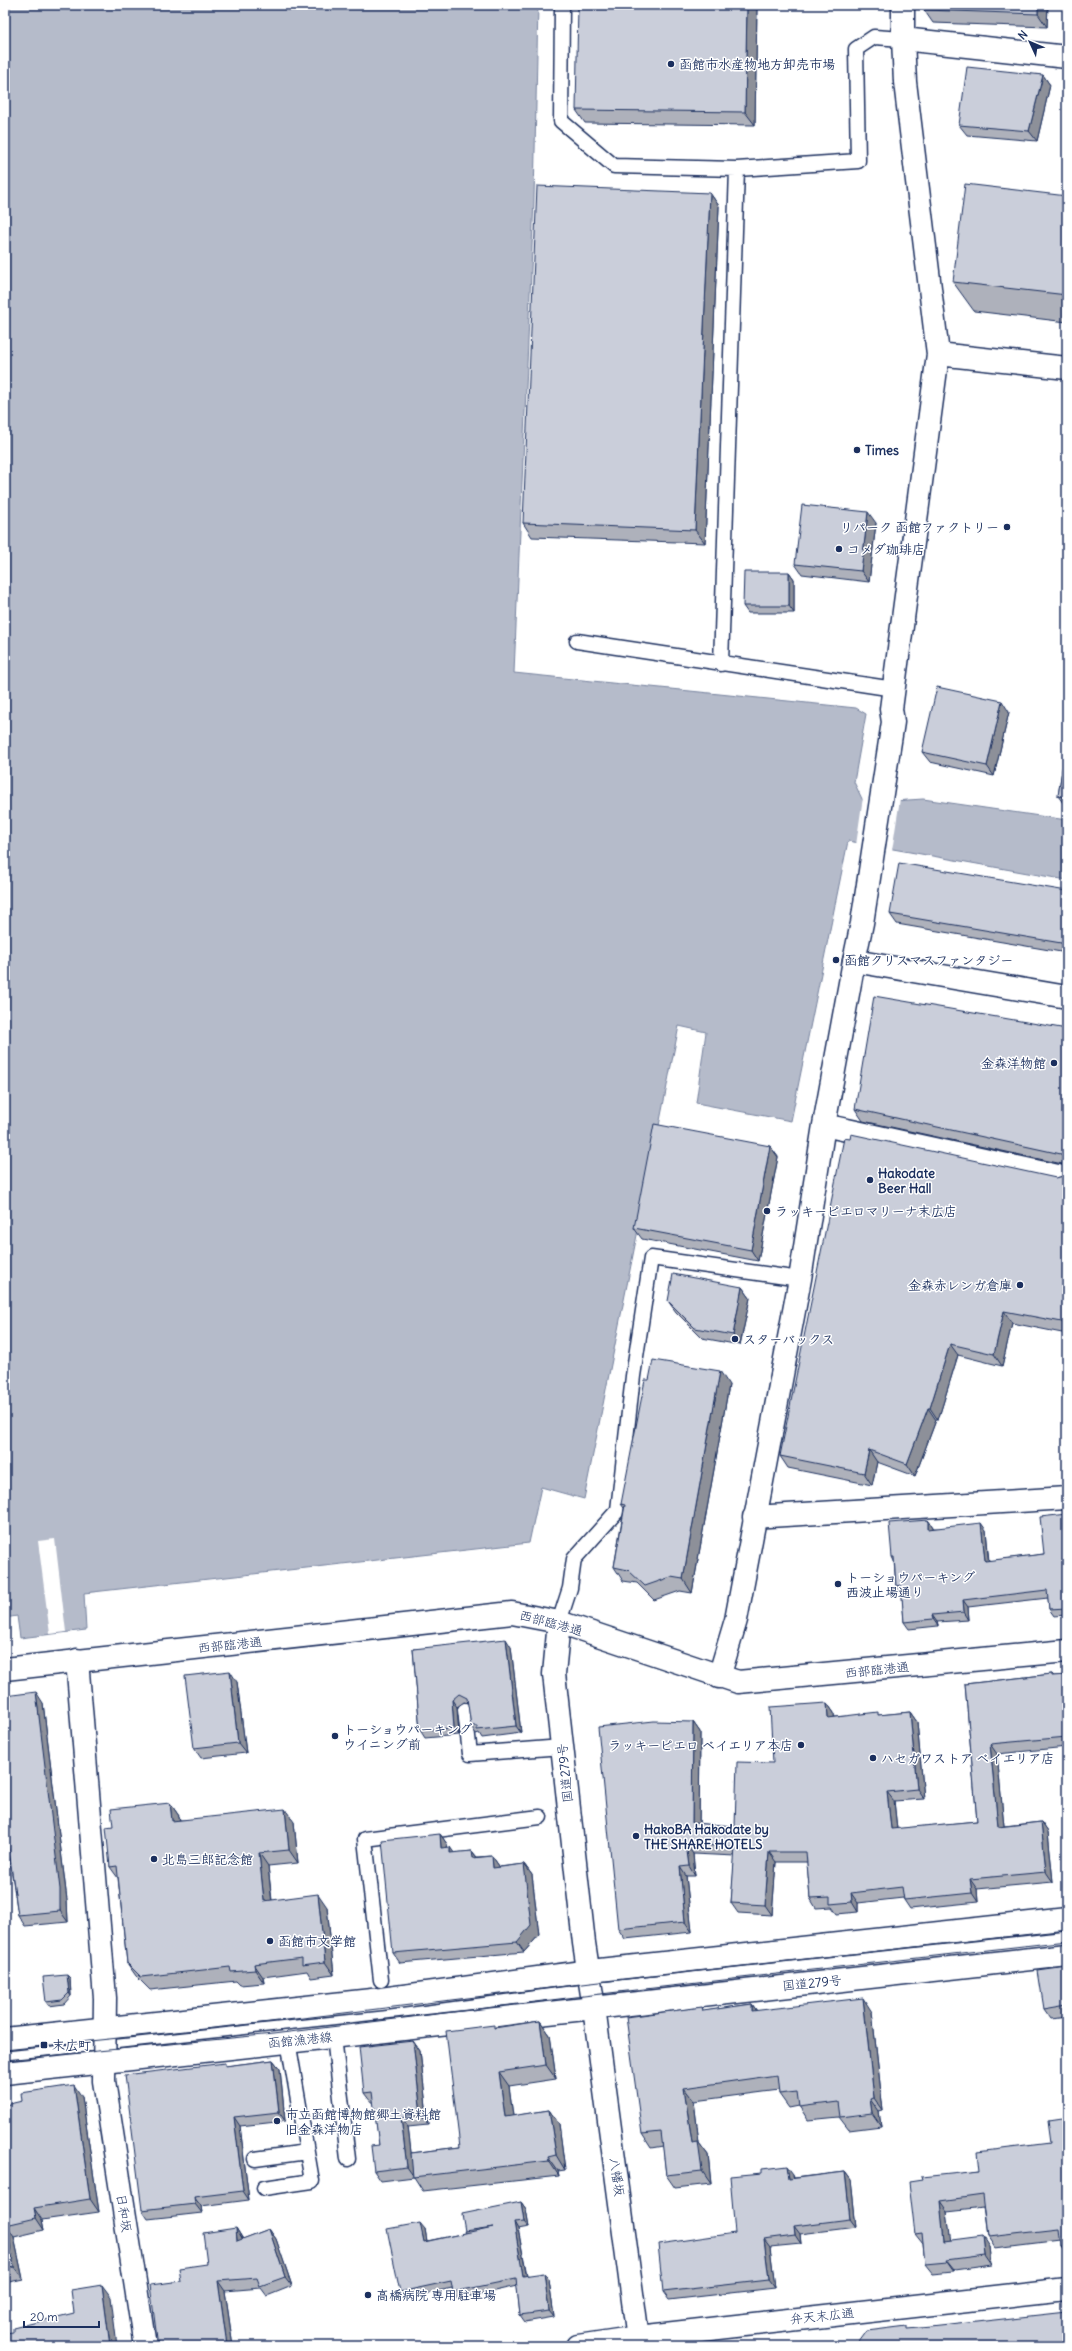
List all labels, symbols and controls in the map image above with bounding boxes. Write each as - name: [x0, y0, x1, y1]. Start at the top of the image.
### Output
- north arrow: [1010, 22, 1050, 62]
- text: N: [1015, 27, 1030, 43]
- place label: 函館市水産物地方卸売市場: [679, 56, 835, 73]
- marker: 函館市水産物地方卸売市場: [666, 59, 676, 69]
- place label: Times: [865, 442, 899, 459]
- marker: Times: [852, 445, 862, 455]
- place label: リパーク 函館ファクトリー: [840, 519, 999, 536]
- marker: リパーク 函館ファクトリー: [1002, 522, 1012, 532]
- place label: コメダ珈琲店: [847, 541, 925, 558]
- marker: コメダ珈琲店: [834, 544, 844, 554]
- place label: 函館クリスマスファンタジー: [844, 952, 1013, 969]
- marker: 函館クリスマスファンタジー: [831, 955, 841, 965]
- place label: 金森洋物館: [981, 1055, 1046, 1072]
- marker: 金森洋物館: [1049, 1058, 1059, 1068]
- place label: Hakodate Beer Hall: [878, 1165, 935, 1197]
- marker: Hakodate Beer Hall: [865, 1175, 875, 1185]
- place label: ラッキーピエロマリーナ末広店: [775, 1203, 957, 1220]
- marker: ラッキーピエロマリーナ末広店: [762, 1206, 772, 1216]
- place label: 金森赤レンガ倉庫: [908, 1277, 1012, 1294]
- marker: 金森赤レンガ倉庫: [1015, 1280, 1025, 1290]
- place label: スターバックス: [743, 1331, 834, 1348]
- marker: スターバックス: [730, 1334, 740, 1344]
- place label: トーショウパーキング 西波止場通り: [846, 1569, 975, 1601]
- marker: トーショウパーキング 西波止場通り: [833, 1579, 843, 1589]
- street label: 西部臨港通: [517, 1606, 585, 1640]
- street label: 西部臨港通: [197, 1633, 263, 1657]
- street label: 西部臨港通: [844, 1658, 910, 1682]
- place label: トーショウパーキング ウイニング前: [343, 1721, 472, 1753]
- marker: トーショウパーキング ウイニング前: [330, 1731, 340, 1741]
- place label: ラッキーピエロ ベイエリア本店: [608, 1737, 793, 1754]
- marker: ラッキーピエロ ベイエリア本店: [796, 1740, 806, 1750]
- street label: 国道279号: [553, 1742, 577, 1804]
- place label: ハセガワストア べイエリア店: [881, 1750, 1054, 1767]
- marker: ハセガワストア べイエリア店: [868, 1753, 878, 1763]
- place label: HakoBA Hakodate by THE SHARE HOTELS: [644, 1821, 769, 1853]
- marker: HakoBA Hakodate by THE SHARE HOTELS: [631, 1831, 641, 1841]
- place label: 北島三郎記念館: [162, 1851, 253, 1868]
- marker: 北島三郎記念館: [149, 1854, 159, 1864]
- place label: 函館市文学館: [278, 1933, 356, 1950]
- marker: 函館市文学館: [265, 1936, 275, 1946]
- street label: 国道279号: [781, 1971, 843, 1995]
- street label: 函館漁港線: [267, 2028, 334, 2052]
- place label: 末広町: [52, 2037, 91, 2054]
- marker: 末広町: [39, 2040, 49, 2050]
- place label: 市立函館博物館郷土資料館 旧金森洋物店: [285, 2106, 441, 2138]
- marker: 市立函館博物館郷土資料館 旧金森洋物店: [272, 2116, 282, 2126]
- street label: 八幡坂: [606, 2156, 628, 2198]
- street label: 日和坂: [113, 2192, 135, 2234]
- place label: 高橋病院 専用駐車場: [376, 2287, 496, 2304]
- marker: 高橋病院 専用駐車場: [363, 2290, 373, 2300]
- scale bar: [24, 2303, 99, 2329]
- street label: 弁天末広通: [789, 2304, 855, 2328]
- text: 20 m: [30, 2309, 58, 2324]

